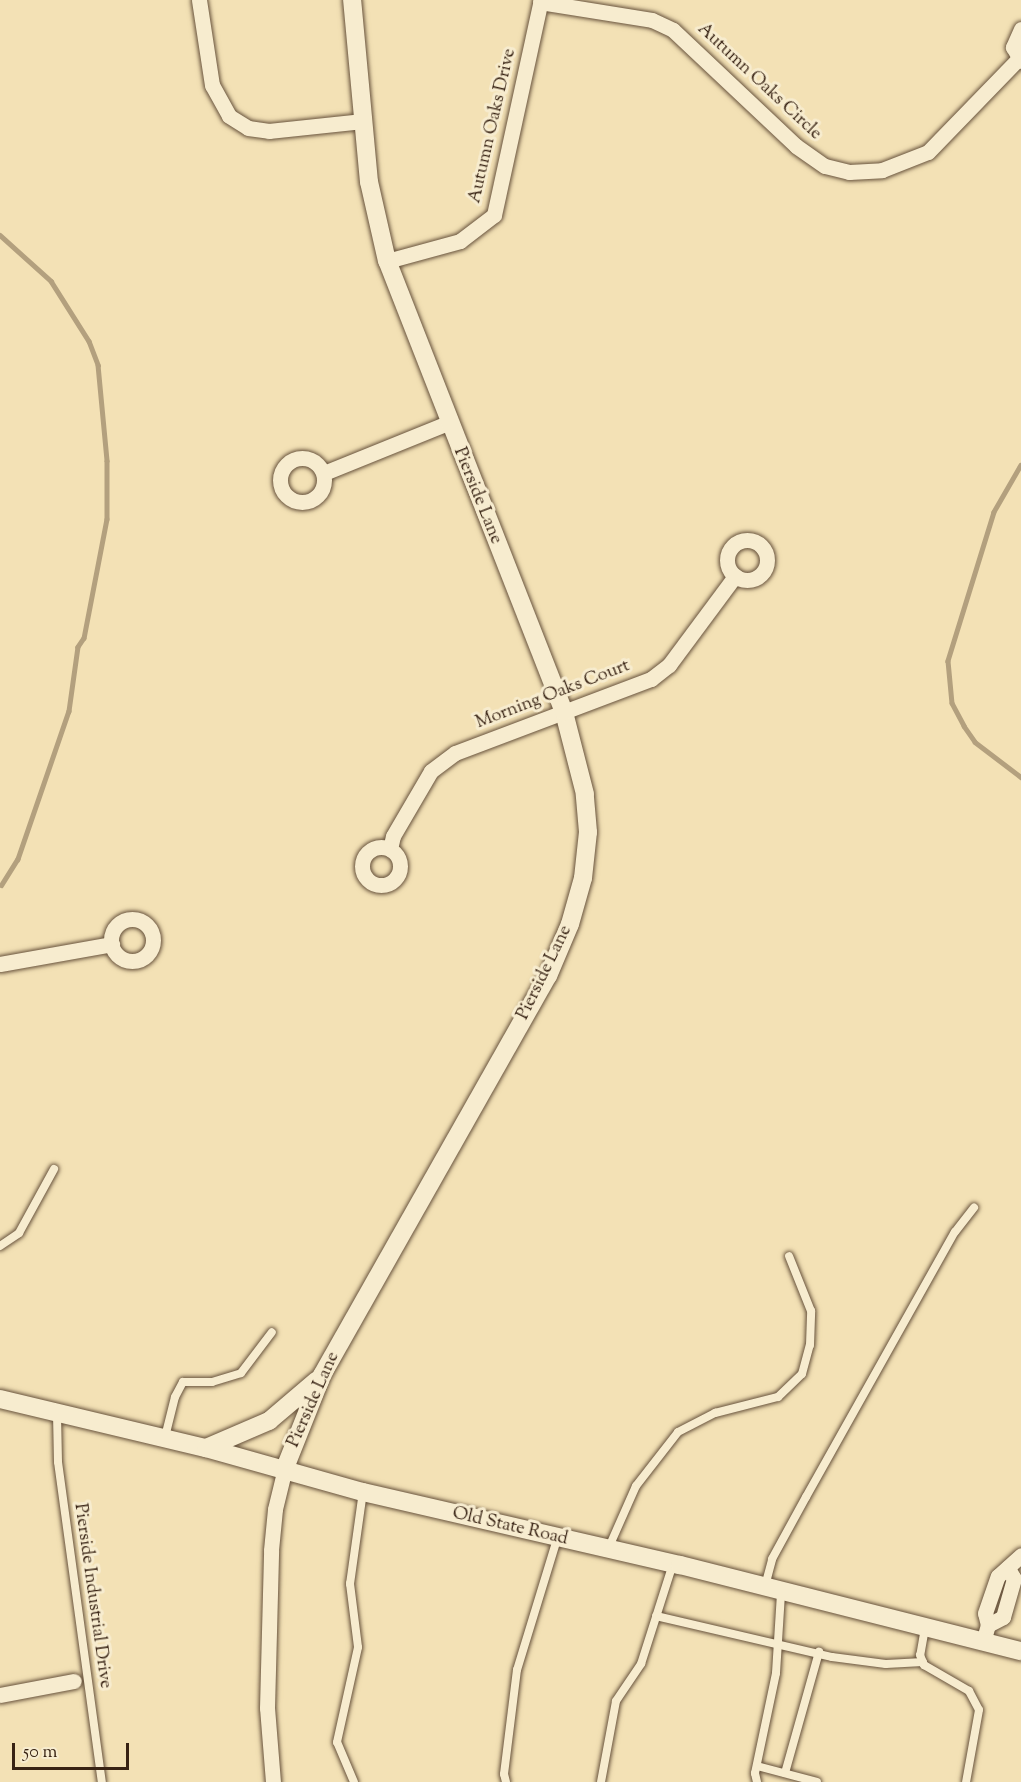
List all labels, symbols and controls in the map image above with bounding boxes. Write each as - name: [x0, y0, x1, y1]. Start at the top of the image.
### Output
- street label: Autumn Oaks Circle: [692, 19, 826, 145]
- street label: Autumn Oaks Drive: [465, 47, 521, 205]
- street label: Pierside Lane: [448, 444, 506, 548]
- street label: Morning Oaks Court: [473, 656, 633, 734]
- street label: Pierside Lane: [513, 922, 577, 1024]
- street label: Pierside Lane: [283, 1349, 345, 1451]
- street label: Pierside Industrial Drive: [68, 1502, 116, 1690]
- street label: Old State Road: [450, 1503, 570, 1551]
- scale bar: [15, 1731, 132, 1769]
- text: 50 m: [23, 1740, 57, 1766]

